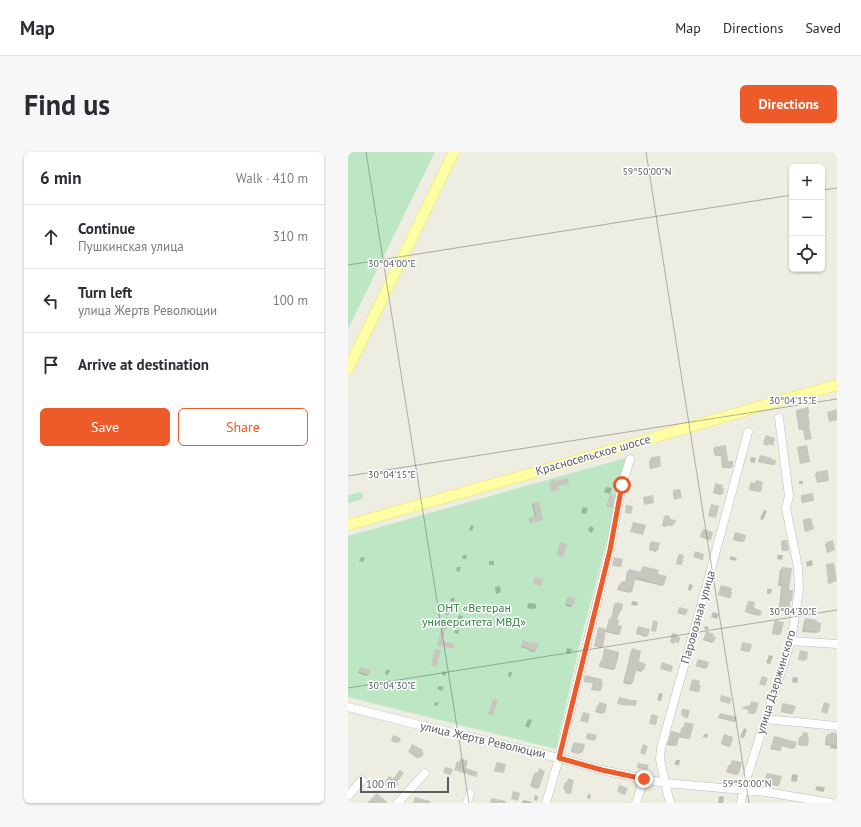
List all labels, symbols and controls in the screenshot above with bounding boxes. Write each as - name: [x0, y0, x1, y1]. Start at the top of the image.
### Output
- text: Map: [20, 16, 55, 40]
- text: Map: [675, 19, 701, 37]
- text: Directions: [723, 19, 783, 37]
- text: Saved: [805, 19, 841, 37]
- button: Directions: [740, 85, 837, 123]
- text: Find us: [24, 86, 110, 123]
- map controls: [789, 164, 825, 272]
- button: +: [789, 164, 825, 200]
- text: 59°50'00"N: [622, 165, 672, 178]
- text: 6 min: [40, 167, 81, 189]
- text: Walk · 410 m: [236, 170, 308, 187]
- button: −: [789, 200, 825, 236]
- text: Continue: [78, 219, 135, 238]
- icon: ahead: [40, 226, 62, 248]
- text: 310 m: [273, 228, 308, 245]
- button: locate: [789, 236, 825, 272]
- text: Пушкинская улица: [78, 238, 184, 255]
- text: 30°04'00"E: [368, 257, 416, 270]
- text: Turn left: [78, 283, 132, 302]
- icon: left: [40, 290, 62, 312]
- text: 100 m: [273, 292, 308, 309]
- text: улица Жертв Революции: [78, 302, 217, 319]
- icon: arrive: [40, 354, 62, 376]
- text: Arrive at destination: [78, 355, 209, 374]
- text: 30°04'15"E: [769, 394, 817, 407]
- button: Save: [40, 408, 170, 446]
- button: Share: [178, 408, 308, 446]
- street label: Красносельское шоссе: [534, 431, 652, 478]
- text: 30°04'15"E: [368, 468, 416, 481]
- route start: [613, 476, 631, 494]
- street label: Паровозная улица: [677, 568, 718, 665]
- park label: ОНТ «Ветеран университета МВД»: [422, 600, 526, 629]
- text: 30°04'30"E: [769, 605, 817, 618]
- street label: улица Дзержинского: [753, 628, 799, 736]
- text: 30°04'30"E: [368, 679, 416, 692]
- street label: улица Жертв Революции: [419, 718, 547, 761]
- route end: [635, 770, 653, 788]
- scale bar: [360, 775, 449, 794]
- text: 100 m: [366, 777, 396, 791]
- text: 59°50'00"N: [722, 777, 772, 790]

